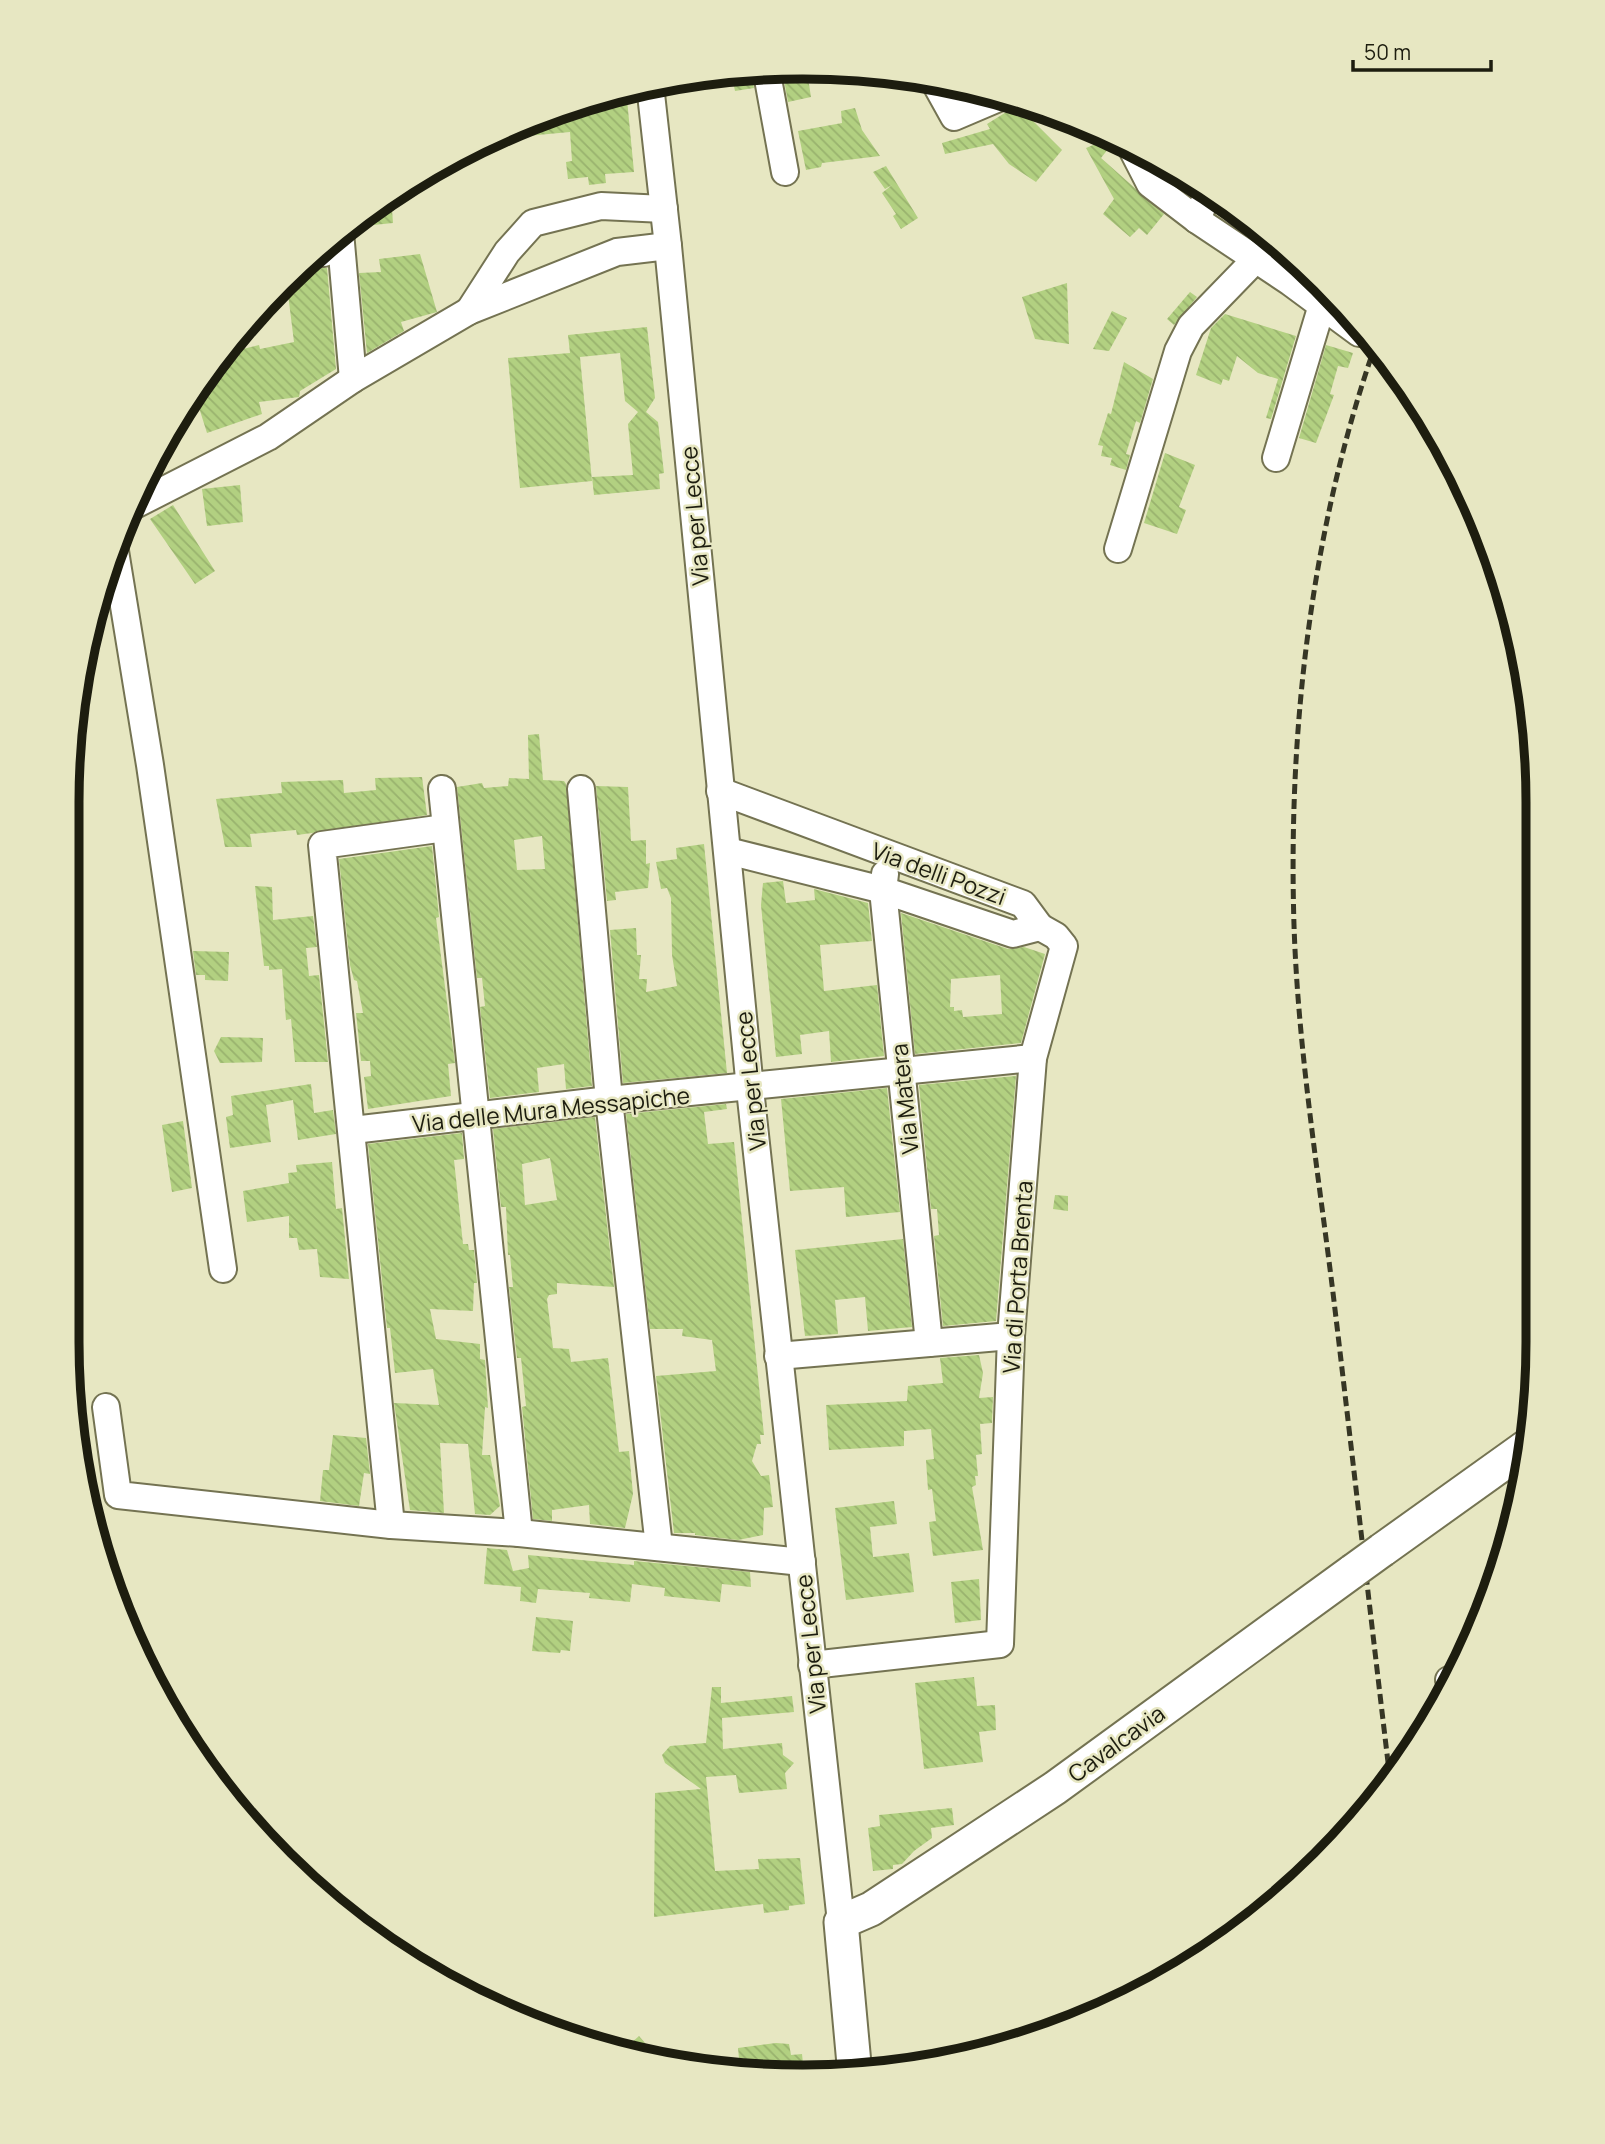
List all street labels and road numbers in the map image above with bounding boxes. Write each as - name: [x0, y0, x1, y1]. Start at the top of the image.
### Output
- street label: Via per Lecce: [672, 445, 716, 587]
- street label: Via delli Pozzi: [867, 834, 1011, 912]
- street label: Via per Lecce: [727, 1010, 773, 1152]
- street label: Via Matera: [882, 1042, 926, 1156]
- street label: Via delle Mura Messapiche: [411, 1079, 691, 1139]
- street label: Via di Porta Brenta: [994, 1180, 1040, 1374]
- street label: Via per Lecce: [787, 1573, 833, 1715]
- street label: Cavalcavia: [1061, 1697, 1171, 1789]

